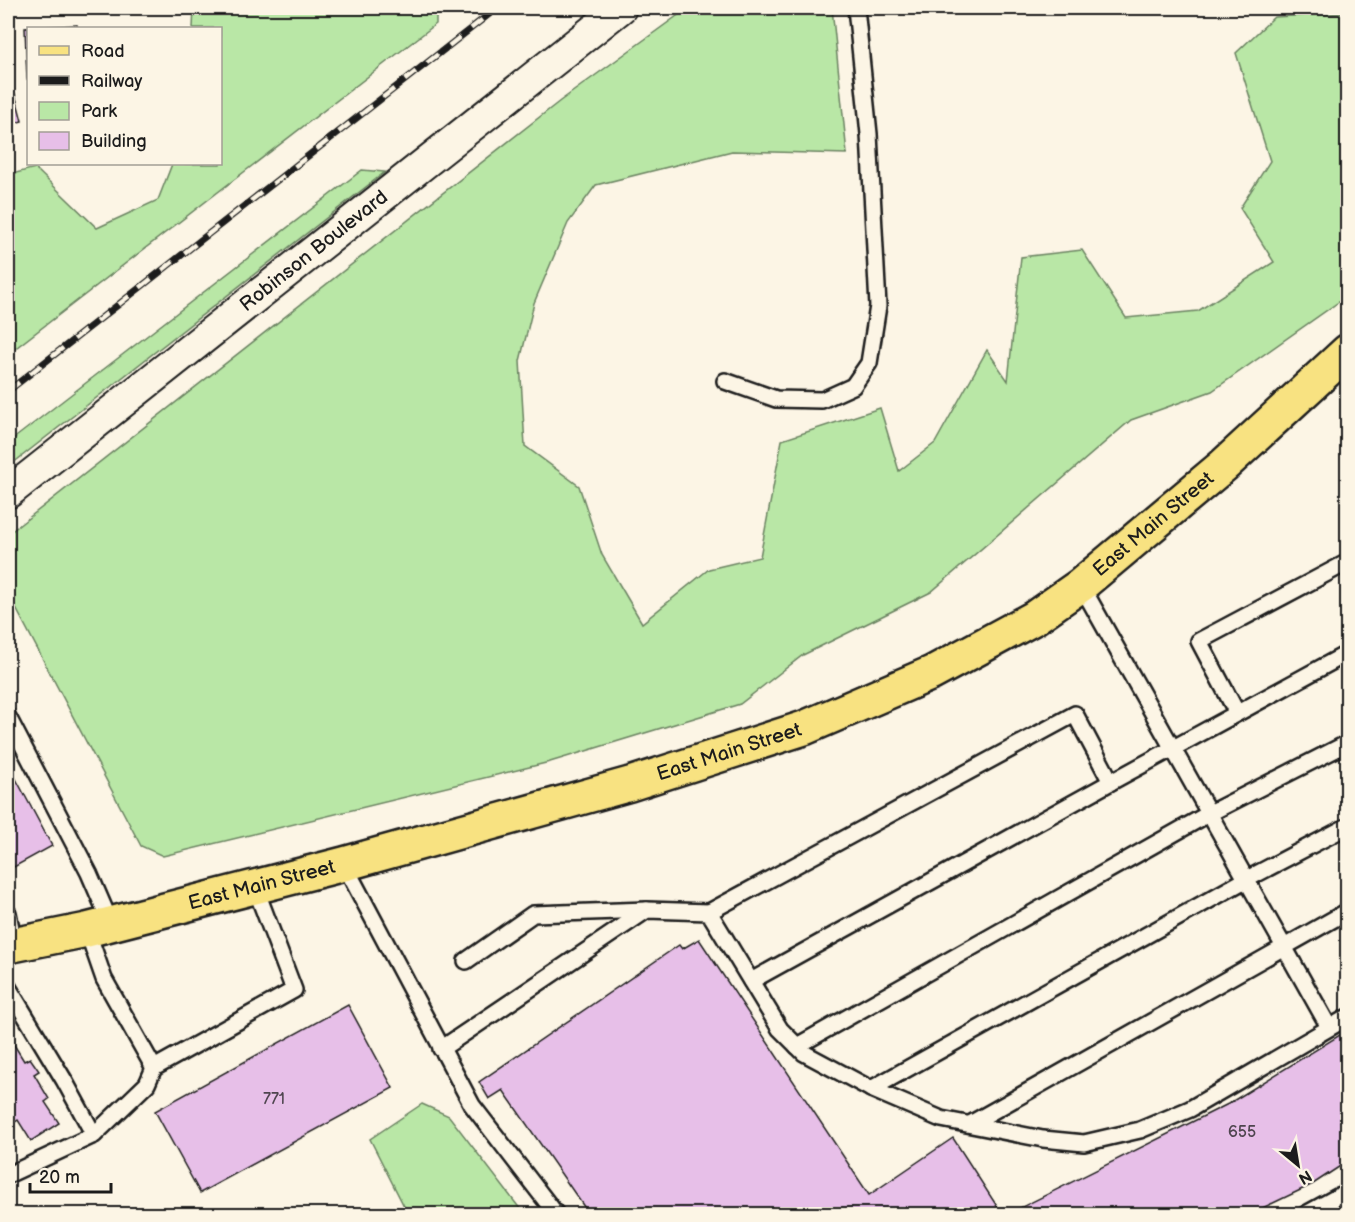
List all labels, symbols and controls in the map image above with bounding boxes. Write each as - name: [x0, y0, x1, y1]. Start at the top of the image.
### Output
- legend: [27, 27, 222, 165]
- text: Road: [81, 41, 125, 62]
- text: Railway: [81, 71, 143, 92]
- text: Park: [81, 101, 117, 122]
- text: Building: [81, 131, 147, 152]
- street label: Robinson Boulevard: [235, 185, 393, 317]
- street label: East Main Street: [1088, 467, 1219, 582]
- street label: East Main Street: [654, 718, 804, 787]
- street label: East Main Street: [186, 855, 338, 915]
- house number: 771: [263, 1090, 285, 1109]
- house number: 655: [1228, 1123, 1256, 1142]
- north arrow: [1268, 1135, 1328, 1195]
- scale bar: [30, 1156, 111, 1194]
- text: N: [1295, 1165, 1315, 1188]
- text: 20 m: [39, 1167, 80, 1188]

